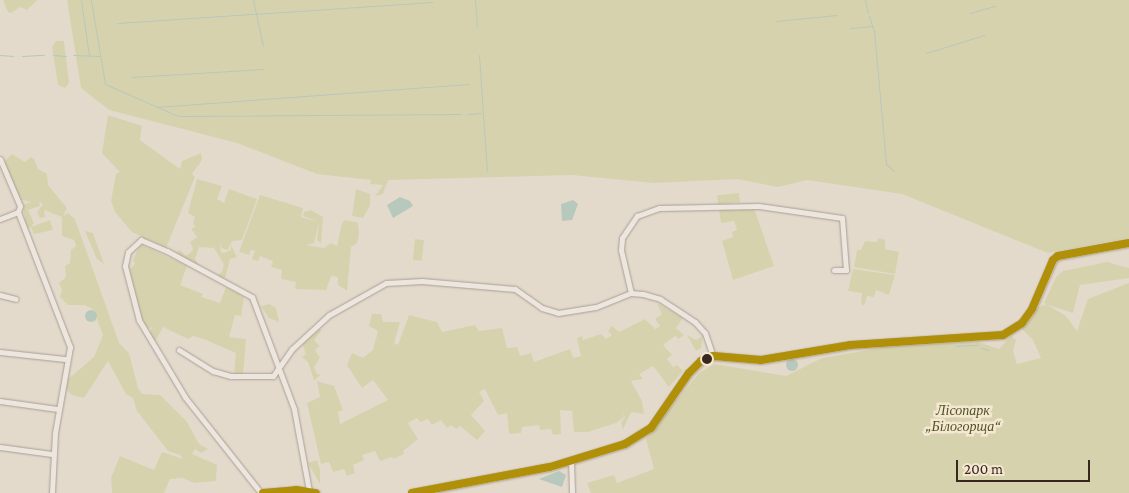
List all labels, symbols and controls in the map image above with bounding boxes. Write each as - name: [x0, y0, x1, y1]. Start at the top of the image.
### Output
- unlabelled marker: [702, 354, 712, 364]
- park label: Лісопарк „Білогорща“: [926, 402, 1000, 434]
- scale bar: [959, 450, 1093, 482]
- text: 200 m: [964, 461, 1003, 477]

